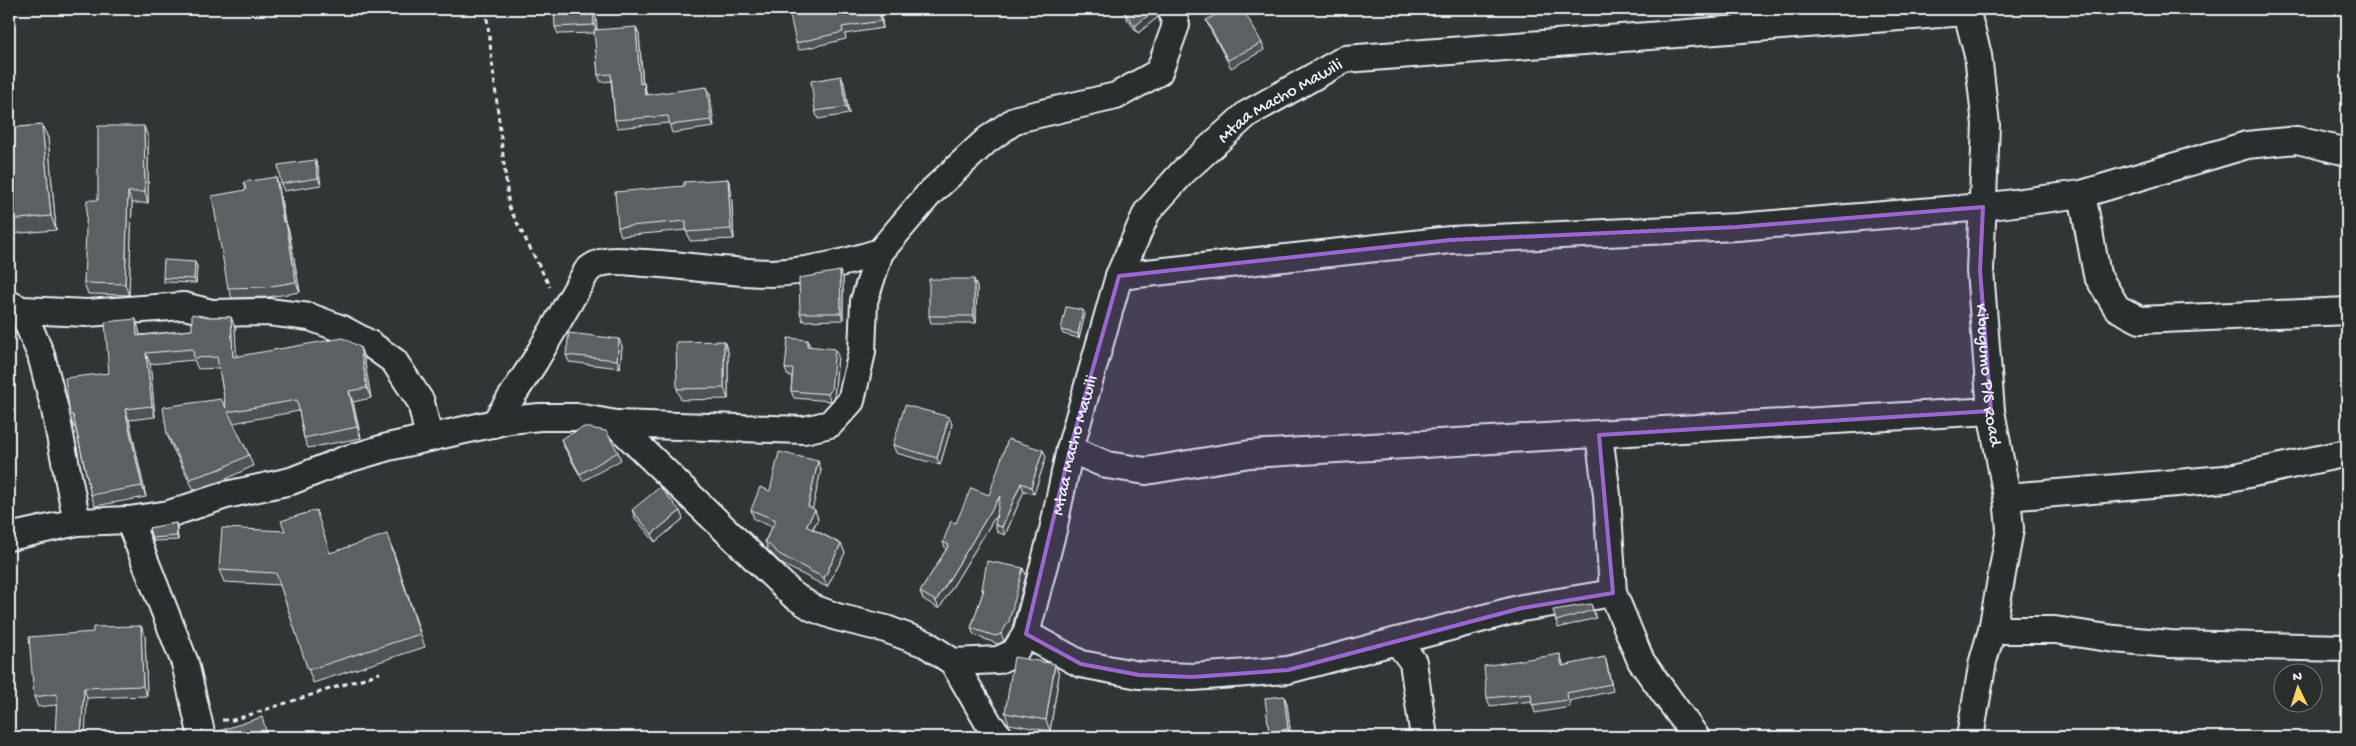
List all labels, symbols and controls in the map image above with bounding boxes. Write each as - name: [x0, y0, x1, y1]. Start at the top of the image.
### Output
- street label: Mtaa Macho Mawili: [1214, 55, 1347, 149]
- street label: Kibugumo P/S Road: [1970, 303, 2006, 449]
- street label: Mtaa Macho Mawili: [1048, 373, 1104, 518]
- north arrow: [2274, 664, 2324, 714]
- text: N: [2292, 669, 2302, 686]

